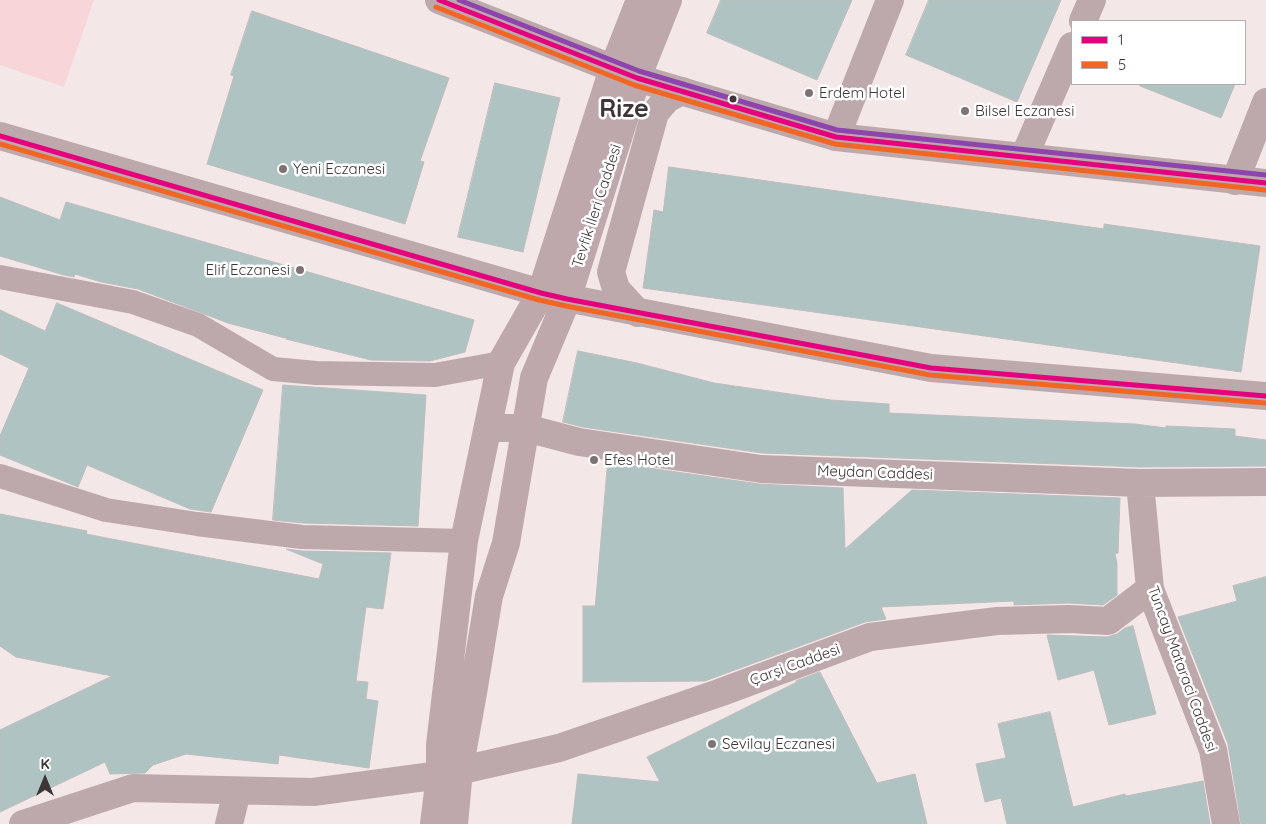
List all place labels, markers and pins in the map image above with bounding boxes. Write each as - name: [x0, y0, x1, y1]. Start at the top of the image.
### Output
- place label: Erdem Hotel: [819, 84, 905, 102]
- marker: Erdem Hotel: [803, 87, 815, 99]
- unlabelled marker: [728, 94, 738, 104]
- place label: Bilsel Eczanesi: [975, 102, 1074, 120]
- marker: Bilsel Eczanesi: [959, 105, 971, 117]
- place label: Yeni Eczanesi: [293, 160, 385, 178]
- marker: Yeni Eczanesi: [277, 163, 289, 175]
- place label: Elif Eczanesi: [205, 261, 290, 279]
- marker: Elif Eczanesi: [294, 264, 306, 276]
- place label: Efes Hotel: [604, 451, 674, 469]
- marker: Efes Hotel: [588, 454, 600, 466]
- place label: Sevilay Eczanesi: [722, 735, 835, 753]
- marker: Sevilay Eczanesi: [706, 738, 718, 750]

